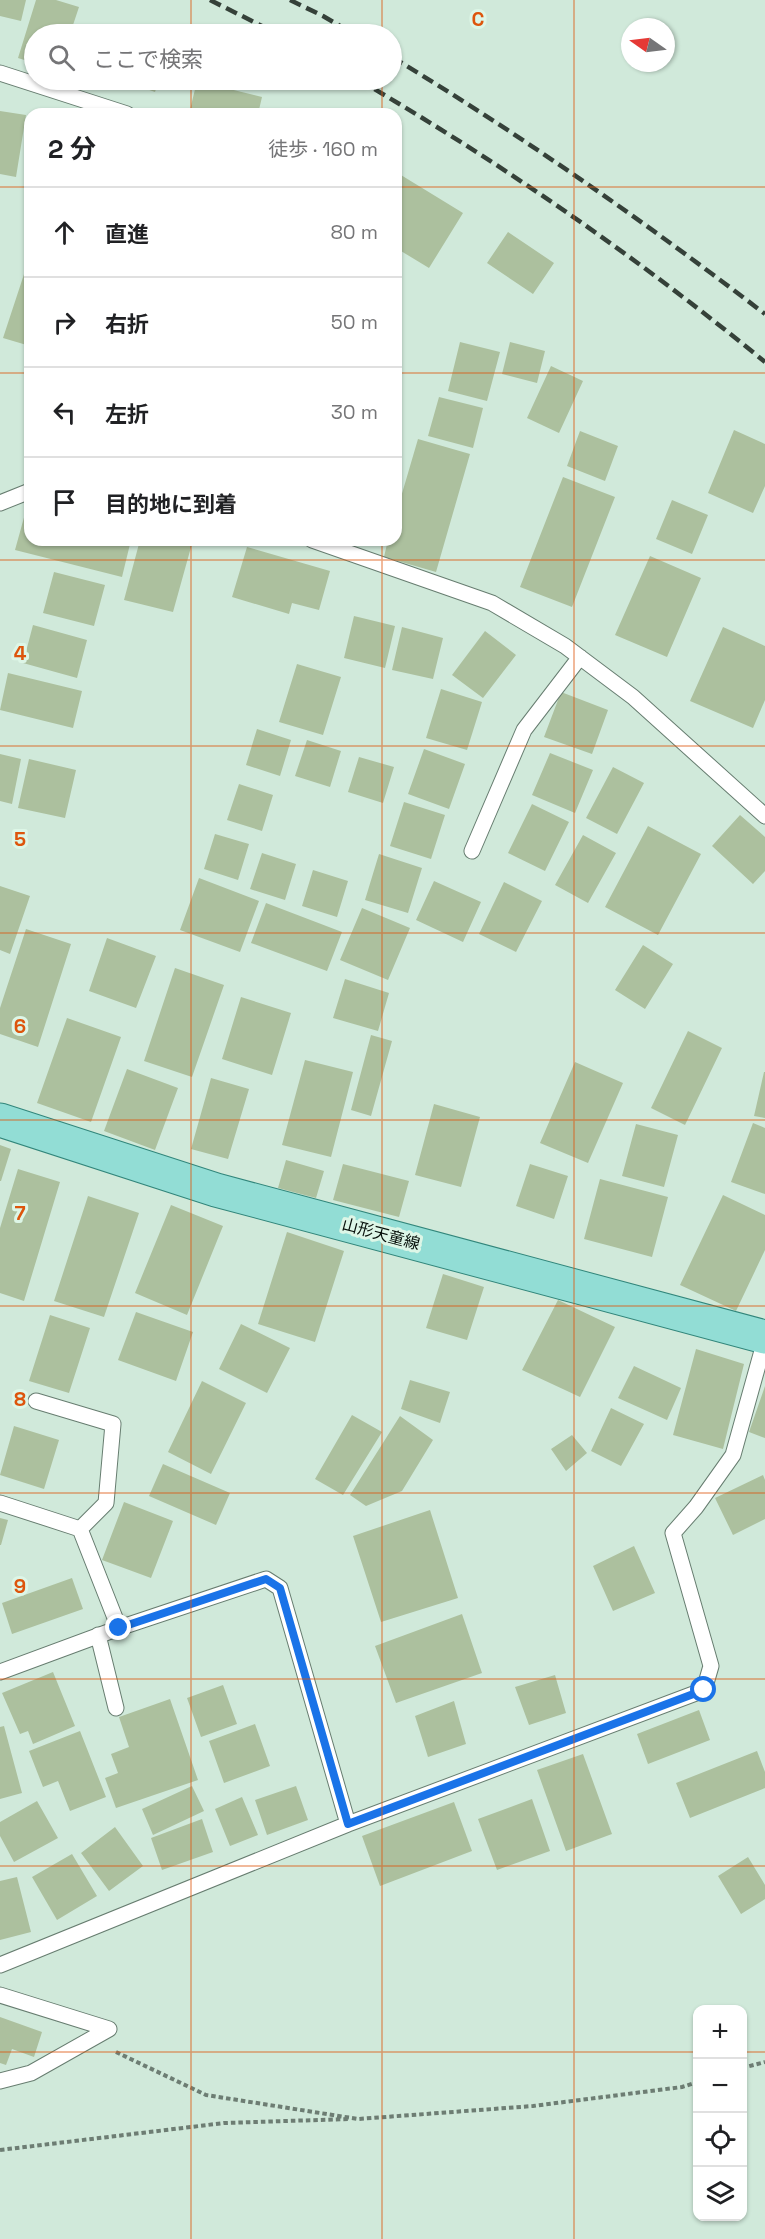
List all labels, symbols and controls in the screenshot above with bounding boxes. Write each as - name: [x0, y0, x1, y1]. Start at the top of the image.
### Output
- text: C: [472, 6, 485, 32]
- north arrow: [621, 18, 675, 72]
- search box: [24, 24, 402, 90]
- icon: search: [45, 41, 78, 74]
- text: ここで検索: [93, 45, 203, 73]
- text: 2 分: [48, 132, 96, 166]
- text: 徒歩 · 160 m: [268, 136, 378, 162]
- icon: ahead: [48, 216, 81, 249]
- text: 80 m: [330, 219, 378, 245]
- text: 直進: [105, 220, 149, 248]
- icon: right: [48, 306, 81, 339]
- text: 50 m: [331, 309, 378, 335]
- text: 右折: [105, 310, 149, 338]
- icon: left: [48, 396, 81, 429]
- text: 30 m: [331, 399, 378, 425]
- text: 左折: [105, 400, 149, 428]
- icon: arrive: [48, 486, 81, 519]
- text: 目的地に到着: [105, 490, 237, 518]
- text: 4: [14, 640, 27, 666]
- text: 5: [14, 826, 26, 852]
- text: 6: [14, 1013, 26, 1039]
- text: 7: [14, 1200, 26, 1226]
- street label: 山形天童線: [340, 1214, 422, 1254]
- text: 8: [14, 1386, 26, 1412]
- text: 9: [14, 1573, 26, 1599]
- route end: [105, 1614, 131, 1640]
- route start: [690, 1676, 716, 1702]
- map controls: [693, 2005, 747, 2221]
- button: +: [693, 2005, 747, 2059]
- button: −: [693, 2059, 747, 2113]
- button: locate: [693, 2113, 747, 2167]
- button: layers: [693, 2167, 747, 2221]

